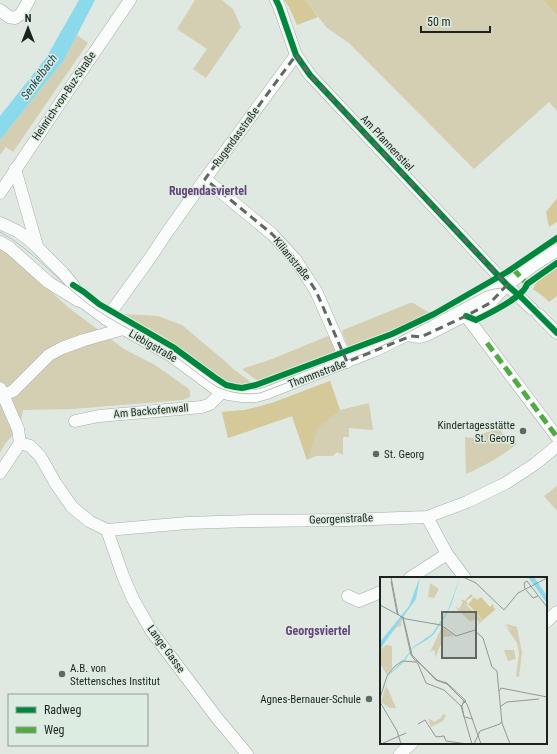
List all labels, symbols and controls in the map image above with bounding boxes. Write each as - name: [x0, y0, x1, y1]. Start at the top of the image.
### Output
- north arrow: [8, 8, 48, 48]
- scale bar: [421, 8, 490, 34]
- text: N: [25, 12, 32, 25]
- text: 50 m: [427, 15, 451, 29]
- street label: Heinrich-von-Buz-Straße: [29, 49, 99, 143]
- water label: Senkelbach: [18, 51, 60, 102]
- street label: Rugendasstraße: [210, 105, 262, 169]
- street label: Am Pfannenstiel: [358, 112, 416, 174]
- district label: Rugendasviertel: [169, 184, 247, 198]
- street label: Kilianstraße: [271, 235, 313, 283]
- street label: Liebigstraße: [126, 327, 180, 365]
- street label: Thommstraße: [286, 357, 348, 391]
- street label: Am Backofenwall: [113, 401, 189, 421]
- place label: Kindertagesstätte St. Georg: [438, 419, 515, 445]
- marker: Kindertagesstätte St. Georg: [518, 426, 528, 436]
- place label: St. Georg: [384, 448, 424, 461]
- marker: St. Georg: [371, 449, 381, 459]
- street label: Georgenstraße: [309, 511, 373, 527]
- inset map: [380, 577, 547, 744]
- street label: Lange Gasse: [144, 623, 188, 675]
- district label: Georgsviertel: [286, 624, 350, 638]
- place label: A.B. von Stettensches Institut: [70, 662, 160, 688]
- marker: A.B. von Stettensches Institut: [57, 669, 67, 679]
- place label: Agnes-Bernauer-Schule: [260, 693, 361, 706]
- legend: [8, 694, 148, 746]
- marker: Agnes-Bernauer-Schule: [364, 694, 374, 704]
- text: Radweg: [44, 703, 81, 717]
- text: Weg: [44, 723, 65, 737]

